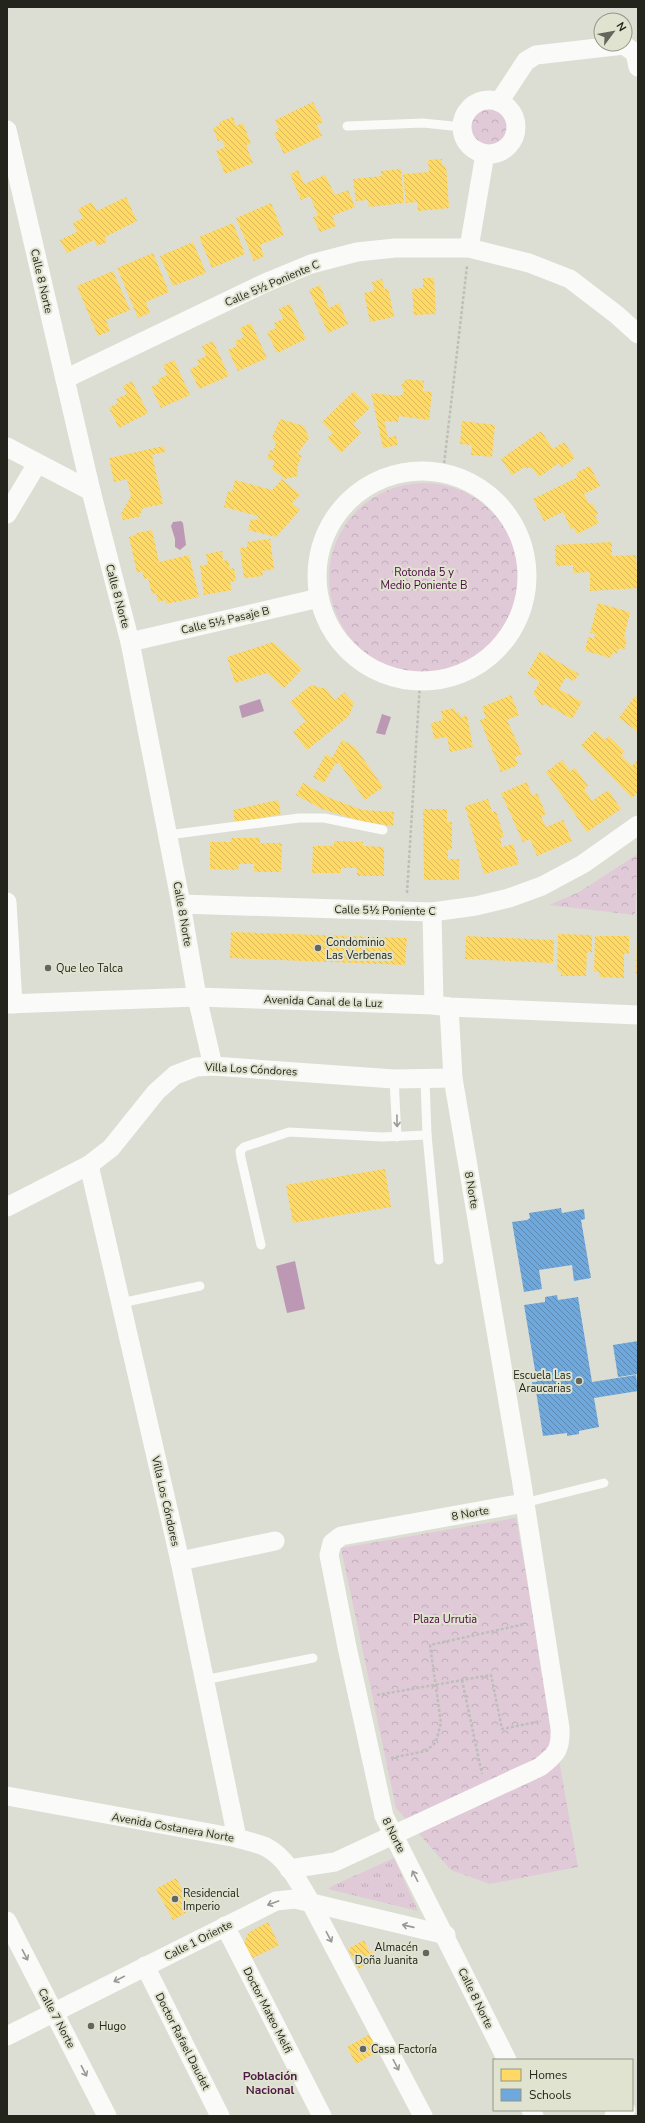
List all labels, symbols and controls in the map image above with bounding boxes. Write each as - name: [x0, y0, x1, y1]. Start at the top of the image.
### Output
- north arrow: [593, 12, 633, 52]
- text: N: [613, 19, 630, 34]
- street label: Calle 8 Norte: [27, 247, 56, 315]
- street label: Calle 5½ Poniente C: [223, 257, 322, 310]
- street label: Calle 8 Norte: [102, 562, 133, 630]
- park label: Rotonda 5 y Medio Poniente B: [381, 565, 467, 593]
- street label: Calle 5½ Pasaje B: [179, 603, 271, 638]
- street label: Calle 8 Norte: [169, 880, 196, 948]
- street label: Calle 5½ Poniente C: [334, 902, 436, 919]
- place label: Condominio Las Verbenas: [326, 935, 392, 963]
- marker: Condominio Las Verbenas: [313, 943, 323, 953]
- place label: Que leo Talca: [56, 961, 123, 976]
- marker: Que leo Talca: [43, 963, 53, 973]
- street label: Avenida Canal de la Luz: [264, 992, 382, 1011]
- street label: Villa Los Cóndores: [203, 1060, 297, 1079]
- one-way arrow: [393, 1114, 400, 1127]
- street label: 8 Norte: [461, 1170, 482, 1210]
- place label: Escuela Las Araucarias: [513, 1368, 571, 1396]
- marker: Escuela Las Araucarias: [574, 1376, 584, 1386]
- street label: Villa Los Cóndores: [148, 1453, 183, 1548]
- street label: 8 Norte: [450, 1503, 490, 1524]
- park label: Plaza Urrutia: [413, 1612, 477, 1627]
- street label: Avenida Costanera Norte: [111, 1809, 235, 1846]
- street label: 8 Norte: [378, 1815, 409, 1855]
- one-way arrow: [411, 1870, 418, 1882]
- place label: Residencial Imperio: [183, 1886, 240, 1914]
- marker: Residencial Imperio: [170, 1894, 180, 1904]
- one-way arrow: [266, 1900, 279, 1907]
- street label: Calle 1 Oriente: [162, 1917, 235, 1964]
- one-way arrow: [402, 1922, 415, 1930]
- one-way arrow: [326, 1931, 333, 1943]
- place label: Almacén Doña Juanita: [355, 1940, 418, 1968]
- marker: Almacén Doña Juanita: [421, 1948, 431, 1958]
- one-way arrow: [21, 1949, 29, 1961]
- street label: Doctor Mateo Melfi: [239, 1965, 296, 2056]
- street label: Calle 8 Norte: [454, 1965, 497, 2031]
- one-way arrow: [113, 1976, 125, 1983]
- street label: Calle 7 Norte: [35, 1986, 79, 2051]
- street label: Doctor Rafael Daudet: [152, 1990, 214, 2092]
- place label: Hugo: [99, 2019, 126, 2034]
- marker: Hugo: [86, 2021, 96, 2031]
- place label: Casa Factoría: [371, 2042, 437, 2057]
- marker: Casa Factoría: [358, 2044, 368, 2054]
- one-way arrow: [393, 2059, 400, 2071]
- legend: [493, 2059, 633, 2111]
- one-way arrow: [81, 2065, 88, 2077]
- text: Homes: [529, 2067, 567, 2083]
- district label: Población Nacional: [243, 2068, 297, 2098]
- text: Schools: [529, 2087, 572, 2103]

